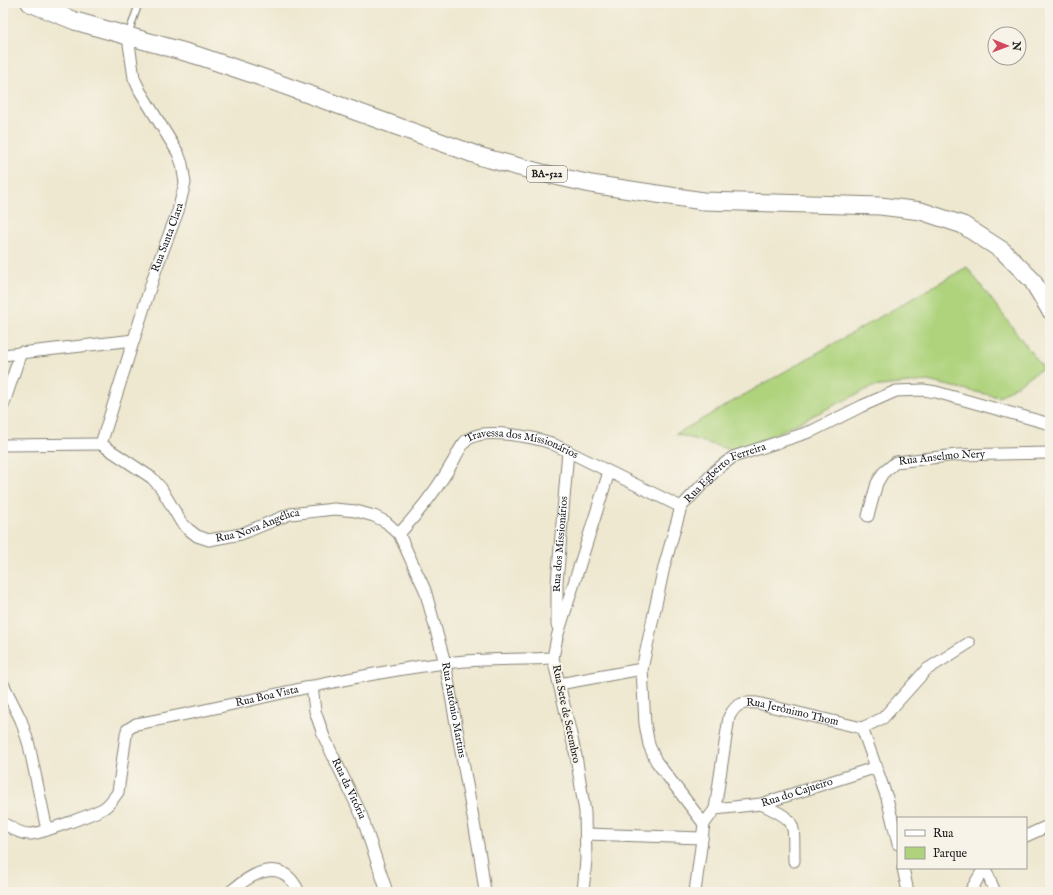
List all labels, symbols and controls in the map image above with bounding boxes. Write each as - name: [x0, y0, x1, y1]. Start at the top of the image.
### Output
- north arrow: [987, 26, 1027, 66]
- text: N: [1009, 40, 1023, 52]
- road number: BA-522: [527, 166, 567, 182]
- street label: Rua Santa Clara: [148, 201, 187, 274]
- street label: Travessa dos Missionários: [463, 427, 581, 462]
- street label: Rua Egberto Ferreira: [681, 440, 768, 506]
- street label: Rua Anselmo Nery: [898, 447, 986, 469]
- street label: Rua dos Missionários: [550, 495, 571, 592]
- street label: Rua Nova Angélica: [214, 506, 300, 546]
- street label: Rua Antônio Martins: [438, 661, 469, 759]
- street label: Rua Sete de Setembro: [549, 664, 583, 765]
- street label: Rua Boa Vista: [234, 682, 300, 710]
- street label: Rua Jerônimo Thom: [746, 696, 841, 729]
- street label: Rua da Vitória: [328, 756, 369, 821]
- street label: Rua do Cajueiro: [759, 775, 835, 811]
- legend: [897, 817, 1027, 869]
- text: Rua: [933, 826, 954, 841]
- text: Parque: [933, 846, 968, 862]

